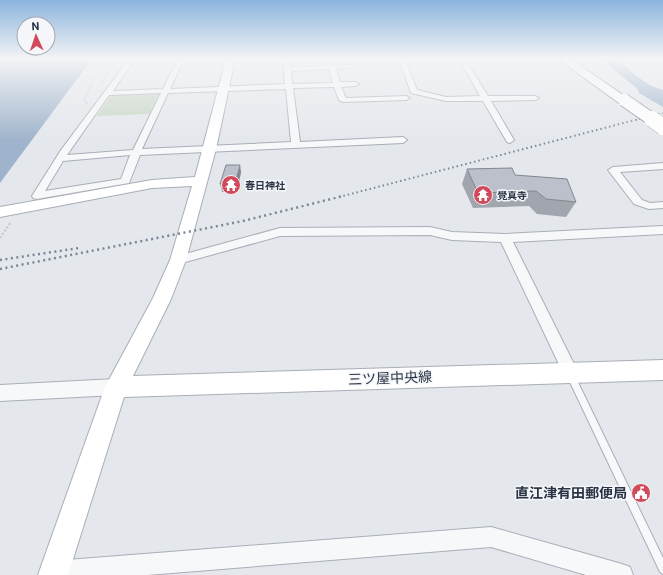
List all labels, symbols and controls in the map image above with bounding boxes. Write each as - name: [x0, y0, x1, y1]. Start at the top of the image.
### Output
- north arrow: [16, 16, 56, 56]
- text: N: [31, 20, 40, 33]
- temple icon: 春日神社: [220, 174, 242, 196]
- place label: 春日神社: [245, 180, 286, 191]
- temple icon: 覺真寺: [472, 184, 494, 206]
- place label: 覺真寺: [497, 190, 527, 201]
- street label: 三ツ屋中央線: [348, 369, 432, 387]
- public building icon: 直江津有田郵便局: [630, 482, 652, 504]
- place label: 直江津有田郵便局: [515, 485, 627, 501]

